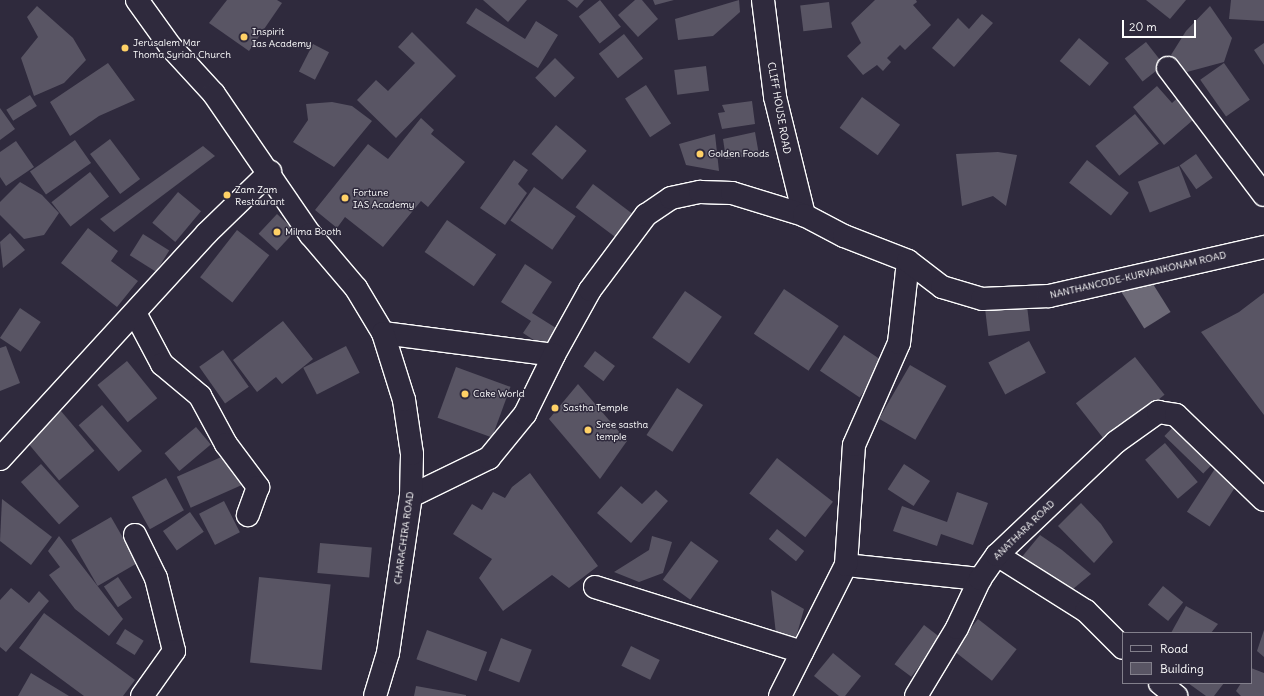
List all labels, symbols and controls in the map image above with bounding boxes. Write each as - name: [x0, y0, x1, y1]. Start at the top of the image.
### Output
- scale bar: [1124, 12, 1198, 38]
- text: 20 m: [1129, 19, 1157, 34]
- place label: Inspirit Ias Academy: [252, 25, 312, 48]
- marker: Inspirit Ias Academy: [239, 32, 249, 42]
- place label: Jerusalem Mar Thoma Syrian Church: [133, 36, 231, 60]
- marker: Jerusalem Mar Thoma Syrian Church: [120, 43, 130, 53]
- street label: CLIFF HOUSE ROAD: [765, 61, 793, 155]
- place label: Golden Foods: [708, 148, 769, 160]
- marker: Golden Foods: [695, 149, 705, 159]
- place label: Zam Zam Restaurant: [235, 183, 285, 206]
- place label: Fortune IAS Academy: [353, 186, 414, 210]
- marker: Zam Zam Restaurant: [222, 190, 232, 200]
- marker: Fortune IAS Academy: [340, 193, 350, 203]
- place label: Milma Booth: [285, 226, 341, 238]
- marker: Milma Booth: [272, 227, 282, 237]
- street label: NANTHANCODE-KURVANKONAM ROAD: [1049, 249, 1227, 301]
- place label: Cake World: [473, 388, 525, 400]
- marker: Cake World: [460, 389, 470, 399]
- place label: Sastha Temple: [563, 402, 628, 414]
- marker: Sastha Temple: [550, 403, 560, 413]
- place label: Sree sastha temple: [596, 418, 648, 442]
- marker: Sree sastha temple: [583, 425, 593, 435]
- street label: CHARACHIRA ROAD: [392, 491, 416, 585]
- street label: ANATHARA ROAD: [991, 498, 1057, 562]
- legend: [1122, 632, 1252, 684]
- text: Road: [1160, 641, 1188, 656]
- text: Building: [1160, 661, 1204, 676]

